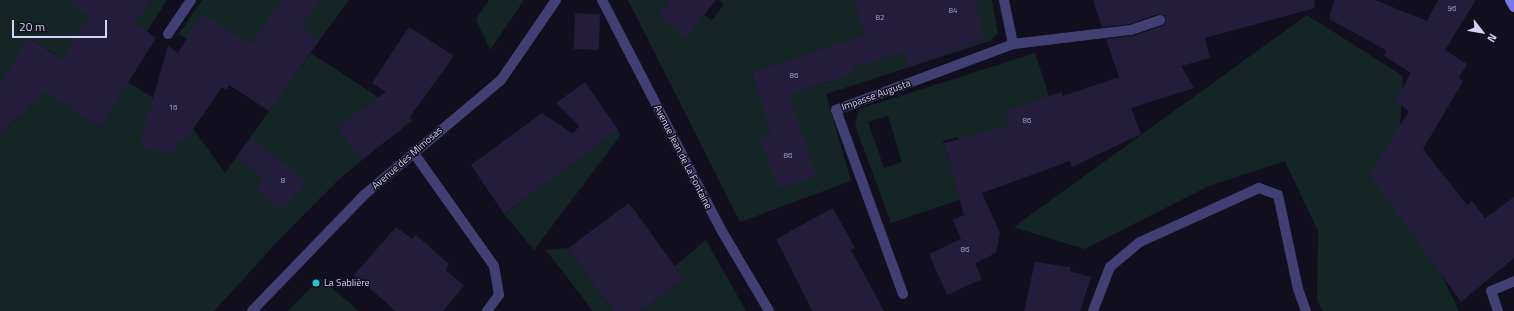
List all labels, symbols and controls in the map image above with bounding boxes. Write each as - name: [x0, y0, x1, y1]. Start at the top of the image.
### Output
- house number: 96: [1448, 4, 1456, 14]
- house number: 84: [949, 6, 957, 16]
- scale bar: [14, 12, 109, 38]
- north arrow: [1462, 12, 1502, 52]
- house number: 82: [876, 13, 884, 23]
- text: 20 m: [19, 17, 45, 36]
- text: N: [1483, 31, 1501, 46]
- house number: 86: [790, 71, 798, 81]
- street label: Impasse Augusta: [840, 77, 912, 113]
- house number: 16: [169, 103, 177, 113]
- street label: Avenue Jean de La Fontaine: [651, 103, 715, 211]
- house number: 86: [1023, 116, 1031, 126]
- street label: Avenue des Mimosas: [369, 124, 445, 192]
- house number: 86: [784, 151, 792, 161]
- house number: 8: [281, 176, 285, 186]
- house number: 86: [961, 245, 969, 255]
- place label: La Sablière: [324, 277, 370, 289]
- marker: La Sablière: [311, 278, 321, 288]

